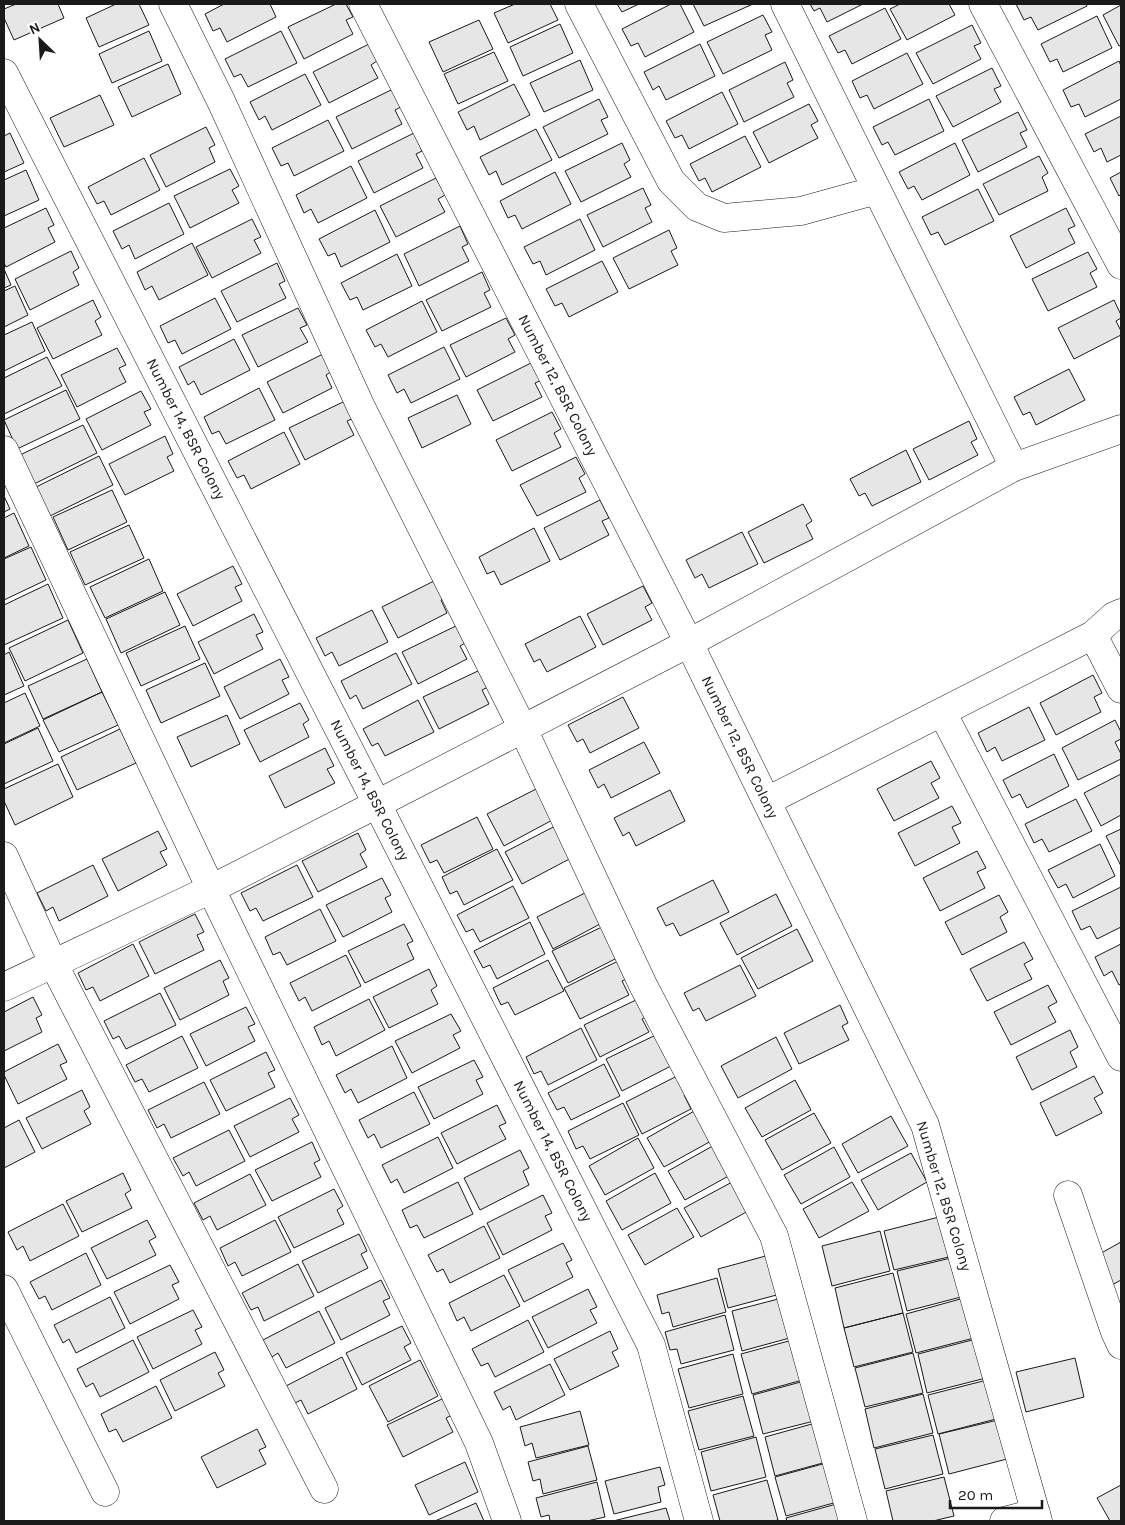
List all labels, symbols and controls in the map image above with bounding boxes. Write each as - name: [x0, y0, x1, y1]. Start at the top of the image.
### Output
- north arrow: [15, 15, 65, 65]
- text: N: [27, 19, 43, 38]
- street label: Number 12, BSR Colony: [515, 311, 601, 459]
- street label: Number 14, BSR Colony: [143, 355, 229, 503]
- street label: Number 12, BSR Colony: [698, 673, 782, 821]
- street label: Number 14, BSR Colony: [327, 716, 413, 864]
- street label: Number 14, BSR Colony: [510, 1077, 596, 1225]
- street label: Number 12, BSR Colony: [913, 1119, 975, 1273]
- scale bar: [950, 1478, 1042, 1510]
- text: 20 m: [958, 1486, 993, 1504]

